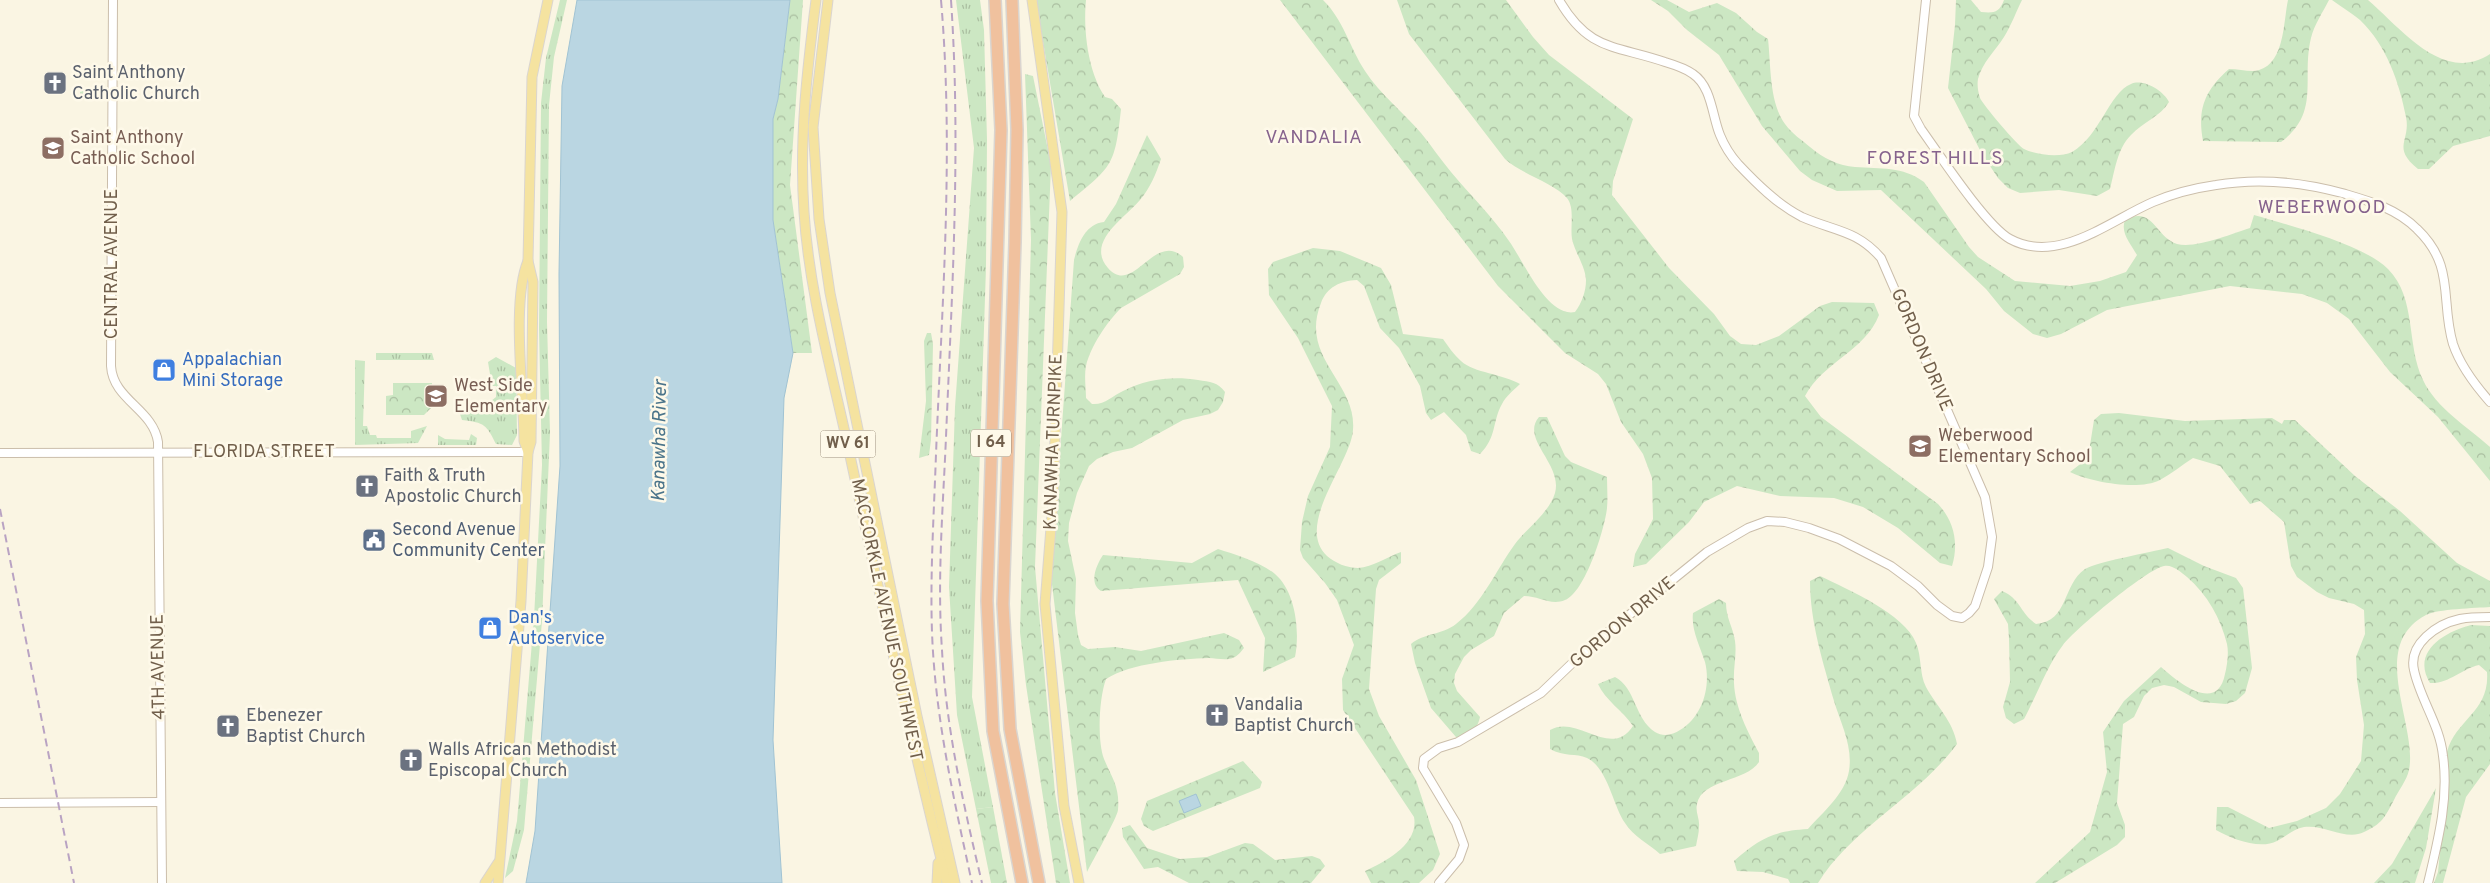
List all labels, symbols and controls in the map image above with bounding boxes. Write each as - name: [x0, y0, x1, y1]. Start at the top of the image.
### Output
- place label: Saint Anthony Catholic Church: [72, 62, 200, 106]
- church icon: Saint Anthony Catholic Church: [42, 70, 68, 96]
- district label: VANDALIA: [1265, 126, 1363, 150]
- place label: Saint Anthony Catholic School: [70, 127, 195, 171]
- school or university icon: Saint Anthony Catholic School: [40, 135, 66, 161]
- district label: FOREST HILLS: [1866, 147, 2004, 171]
- street label: CENTRAL AVENUE: [101, 189, 124, 339]
- district label: WEBERWOOD: [2258, 196, 2386, 220]
- street label: GORDON DRIVE: [1885, 285, 1957, 415]
- place label: Appalachian Mini Storage: [182, 349, 283, 393]
- street label: KANAWHA TURNPIKE: [1039, 354, 1069, 530]
- shop icon: Appalachian Mini Storage: [151, 357, 177, 383]
- place label: West Side Elementary: [454, 375, 548, 419]
- water label: Kanawha River: [647, 378, 673, 502]
- school or university icon: West Side Elementary: [423, 383, 449, 409]
- place label: Weberwood Elementary School: [1938, 425, 2091, 469]
- road number: I 64: [971, 429, 1011, 456]
- road number: WV 61: [820, 430, 876, 458]
- school or university icon: Weberwood Elementary School: [1907, 433, 1933, 459]
- street label: FLORIDA STREET: [193, 441, 335, 464]
- place label: Faith & Truth Apostolic Church: [384, 465, 522, 509]
- church icon: Faith & Truth Apostolic Church: [354, 473, 380, 499]
- street label: MACCORKLE AVENUE SOUTHWEST: [845, 477, 927, 763]
- place label: Second Avenue Community Center: [392, 519, 545, 563]
- public building icon: Second Avenue Community Center: [361, 527, 387, 553]
- street label: GORDON DRIVE: [1565, 572, 1681, 674]
- place label: Dan's Autoservice: [508, 607, 605, 651]
- street label: 4TH AVENUE: [147, 614, 171, 720]
- shop icon: Dan's Autoservice: [477, 615, 503, 641]
- place label: Vandalia Baptist Church: [1234, 694, 1354, 738]
- church icon: Vandalia Baptist Church: [1204, 702, 1230, 728]
- place label: Ebenezer Baptist Church: [246, 705, 366, 749]
- church icon: Ebenezer Baptist Church: [215, 713, 241, 739]
- place label: Walls African Methodist Episcopal Church: [428, 739, 617, 783]
- church icon: Walls African Methodist Episcopal Church: [398, 747, 424, 773]

